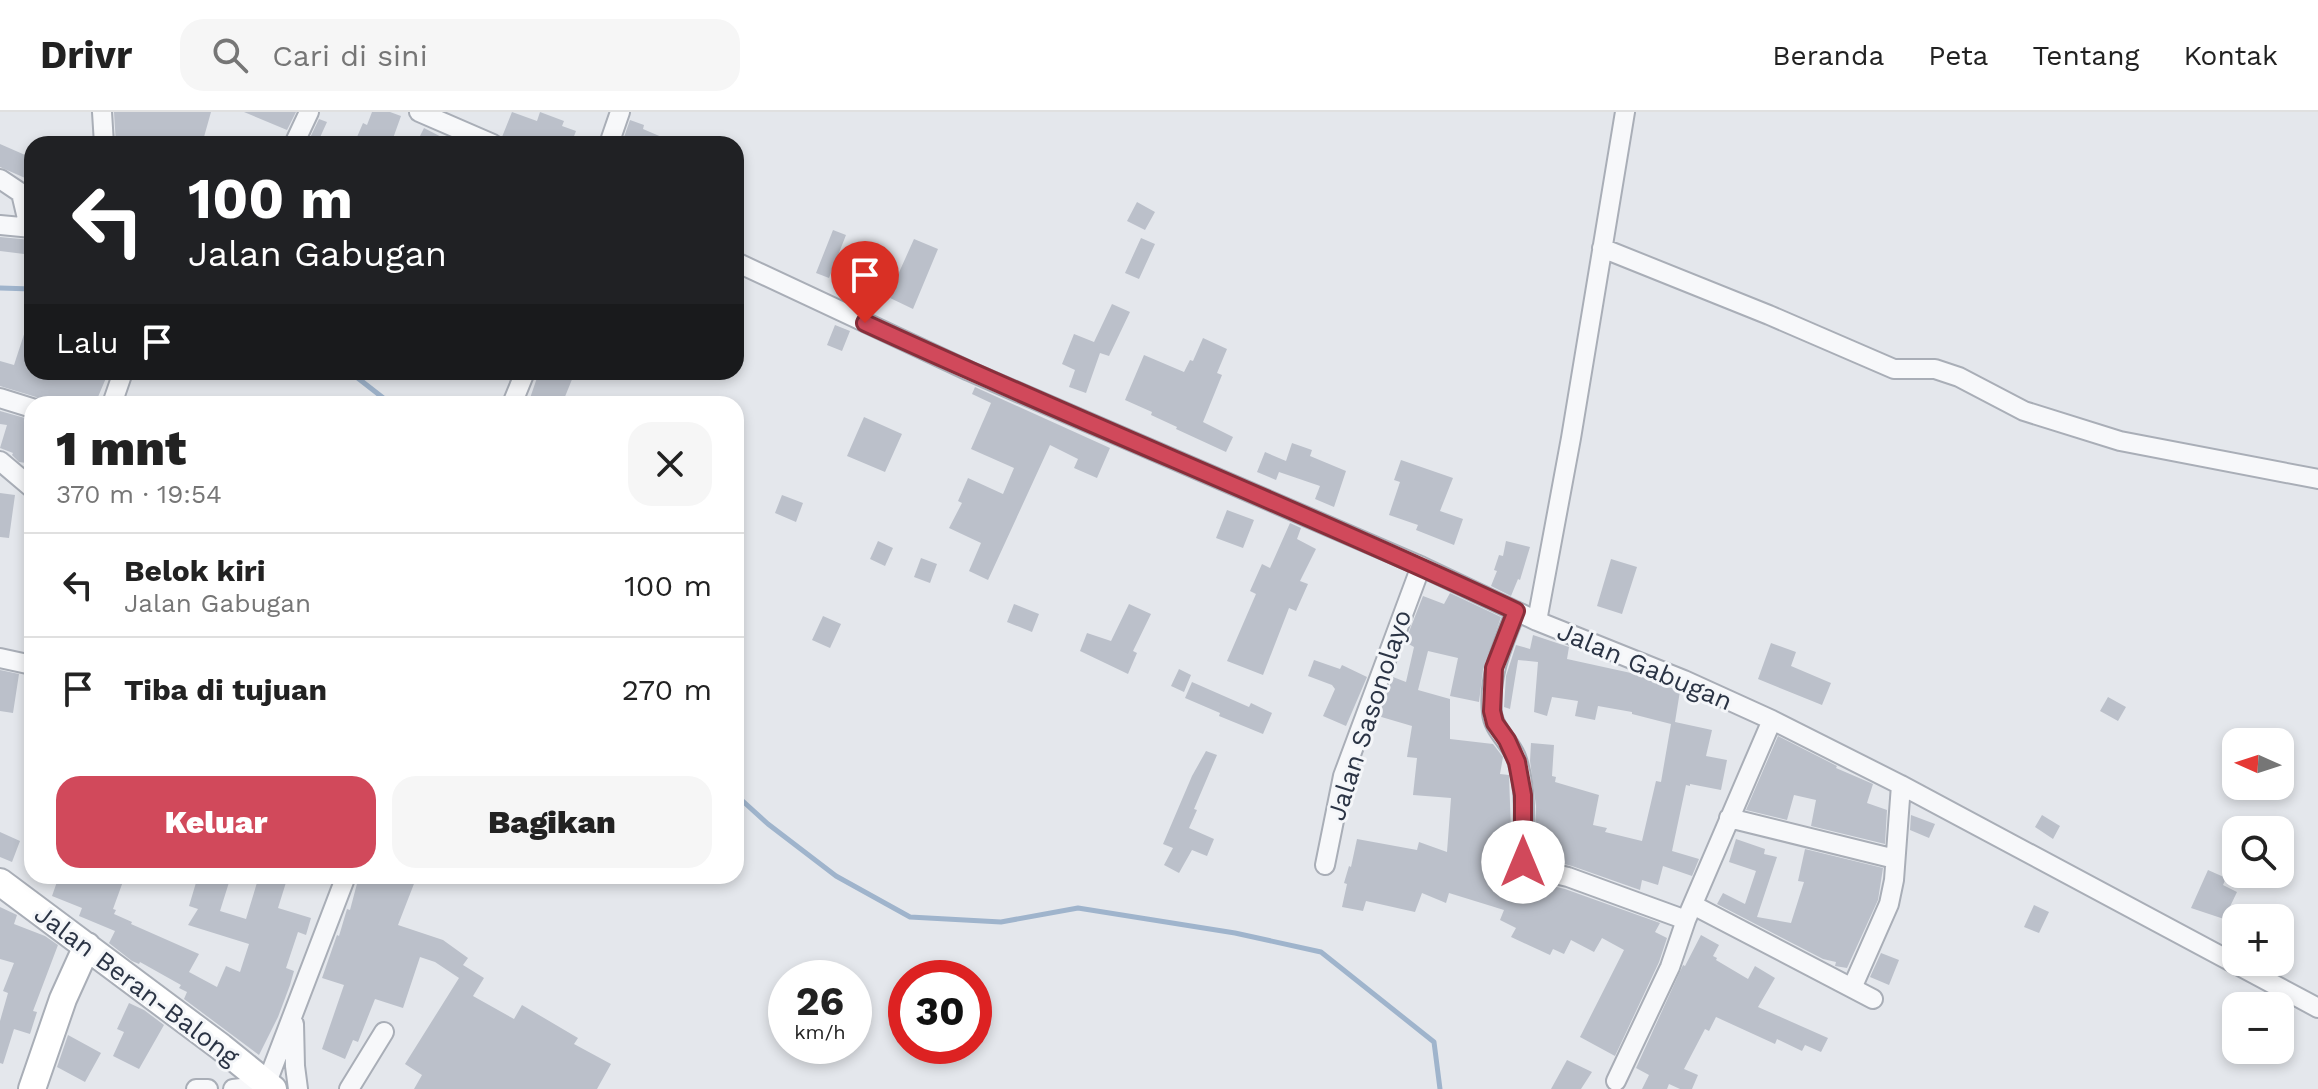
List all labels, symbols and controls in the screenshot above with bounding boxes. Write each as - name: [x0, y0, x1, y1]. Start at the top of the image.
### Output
- search box: [180, 19, 740, 91]
- text: Drivr: [40, 33, 132, 77]
- icon: search: [208, 33, 252, 77]
- text: Cari di sini: [272, 38, 428, 73]
- text: Beranda: [1772, 39, 1884, 72]
- text: Peta: [1928, 39, 1988, 72]
- text: Tentang: [2032, 39, 2139, 72]
- text: Kontak: [2183, 39, 2278, 72]
- text: 100 m: [188, 166, 353, 232]
- icon: left: [56, 168, 160, 272]
- text: Jalan Gabugan: [188, 233, 447, 275]
- pin: [831, 241, 899, 323]
- icon: arrive: [843, 253, 887, 297]
- icon: arrive: [135, 320, 179, 364]
- text: Lalu: [56, 325, 119, 360]
- text: 1 mnt: [56, 420, 186, 477]
- button: close: [628, 422, 712, 506]
- text: 370 m · 19:54: [56, 479, 222, 509]
- text: Belok kiri: [124, 553, 266, 588]
- icon: left: [56, 563, 100, 607]
- text: 100 m: [624, 568, 712, 603]
- text: Jalan Gabugan: [124, 588, 311, 618]
- street label: Jalan Sasonolayo: [1321, 606, 1417, 824]
- street label: Jalan Gabugan: [1553, 616, 1737, 716]
- icon: arrive: [56, 667, 100, 711]
- text: Tiba di tujuan: [124, 672, 327, 707]
- text: 270 m: [621, 672, 712, 707]
- north arrow: [2222, 728, 2294, 800]
- map controls: [2222, 728, 2294, 1064]
- button: Keluar: [56, 776, 376, 868]
- button: Bagikan: [392, 776, 712, 868]
- button: search: [2222, 816, 2294, 888]
- position arrow: [1481, 820, 1565, 904]
- street label: Jalan Beran-Balong: [29, 898, 245, 1072]
- button: +: [2222, 904, 2294, 976]
- speed limit sign: 30: [888, 960, 992, 1064]
- text: 26: [796, 978, 844, 1025]
- button: −: [2222, 992, 2294, 1064]
- text: km/h: [794, 1020, 846, 1044]

